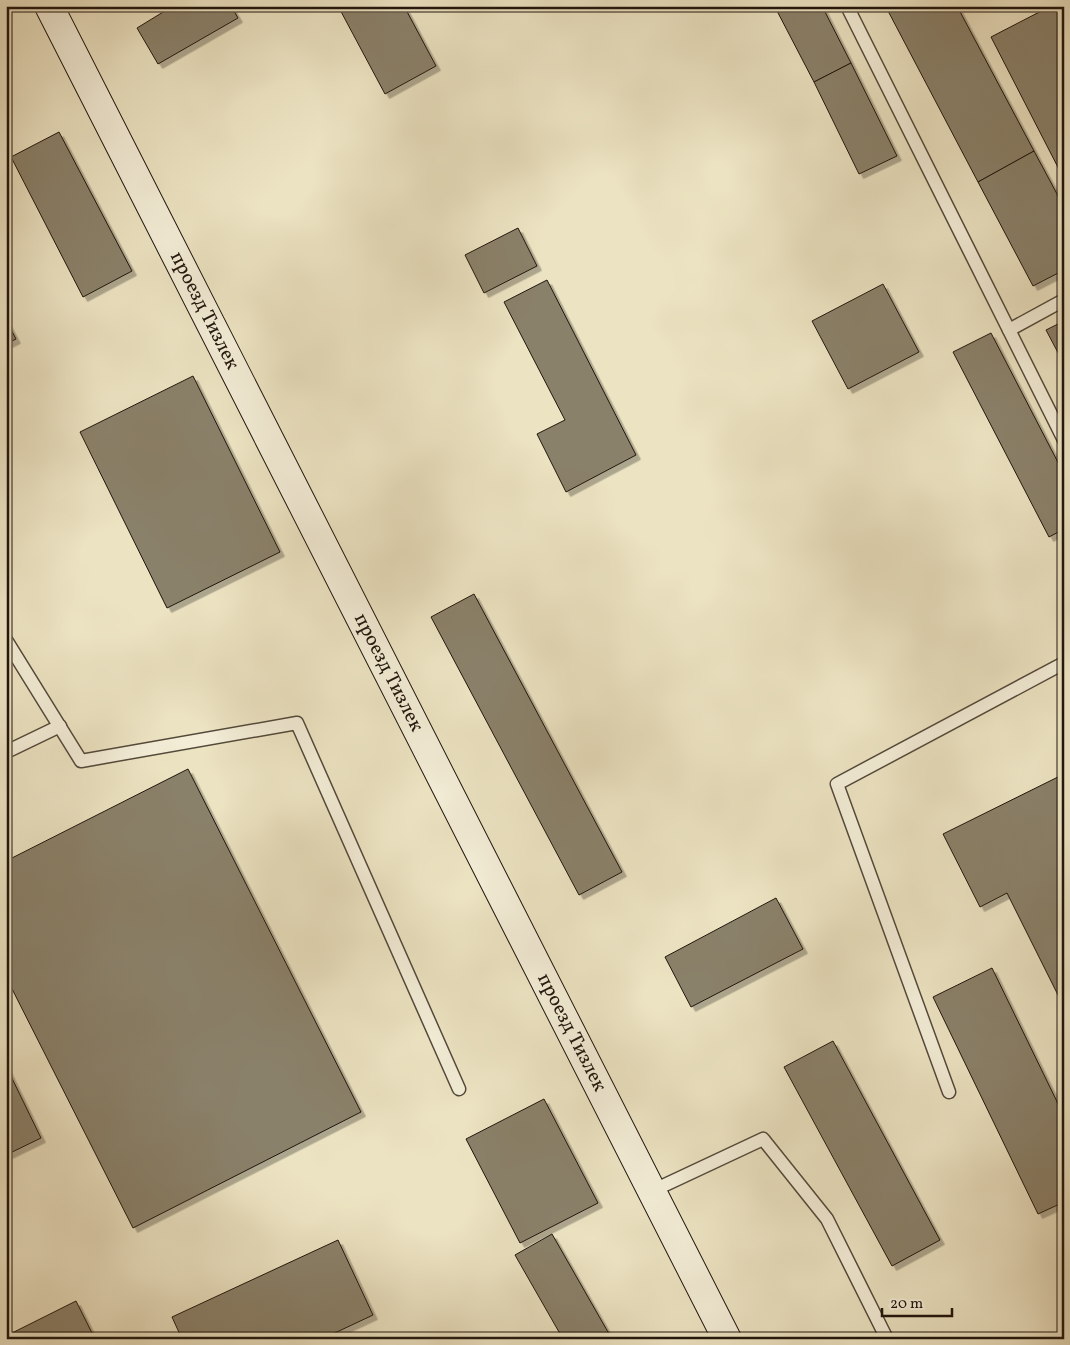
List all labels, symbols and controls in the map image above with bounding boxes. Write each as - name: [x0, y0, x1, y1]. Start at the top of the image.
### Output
- street label: проезд Тизлек: [162, 247, 246, 375]
- street label: проезд Тизлек: [346, 609, 430, 737]
- street label: проезд Тизлек: [529, 969, 613, 1097]
- scale bar: [882, 1285, 952, 1317]
- text: 20 m: [890, 1294, 923, 1315]

